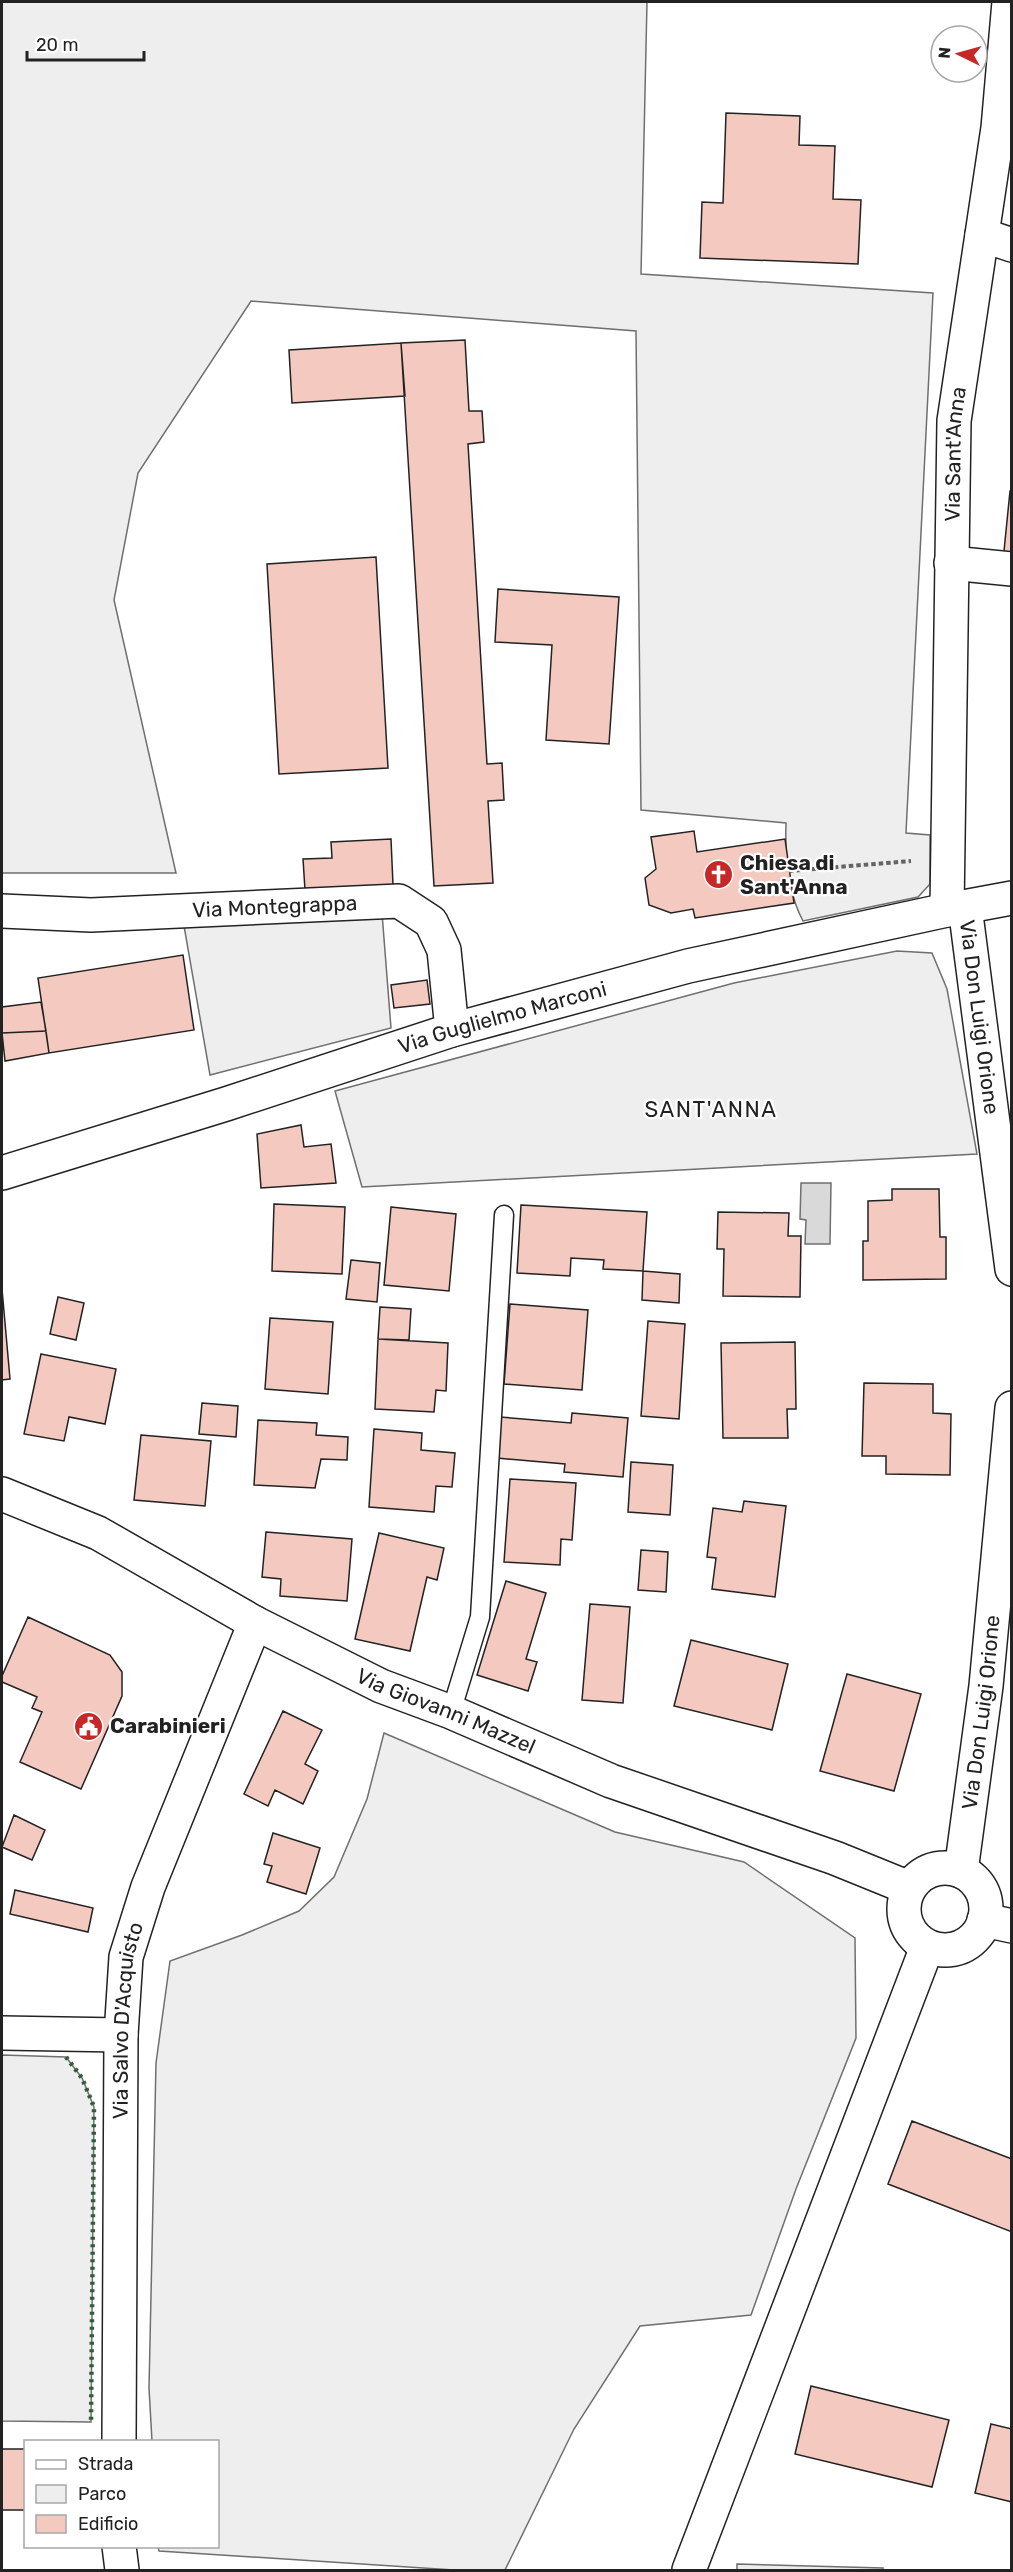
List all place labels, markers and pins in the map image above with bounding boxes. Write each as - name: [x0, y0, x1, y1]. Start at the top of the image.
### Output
- place label: Chiesa di Sant'Anna: [740, 850, 848, 899]
- church icon: Chiesa di Sant'Anna: [703, 859, 735, 891]
- public building icon: Carabinieri: [73, 1710, 105, 1742]
- place label: Carabinieri: [110, 1713, 226, 1738]

